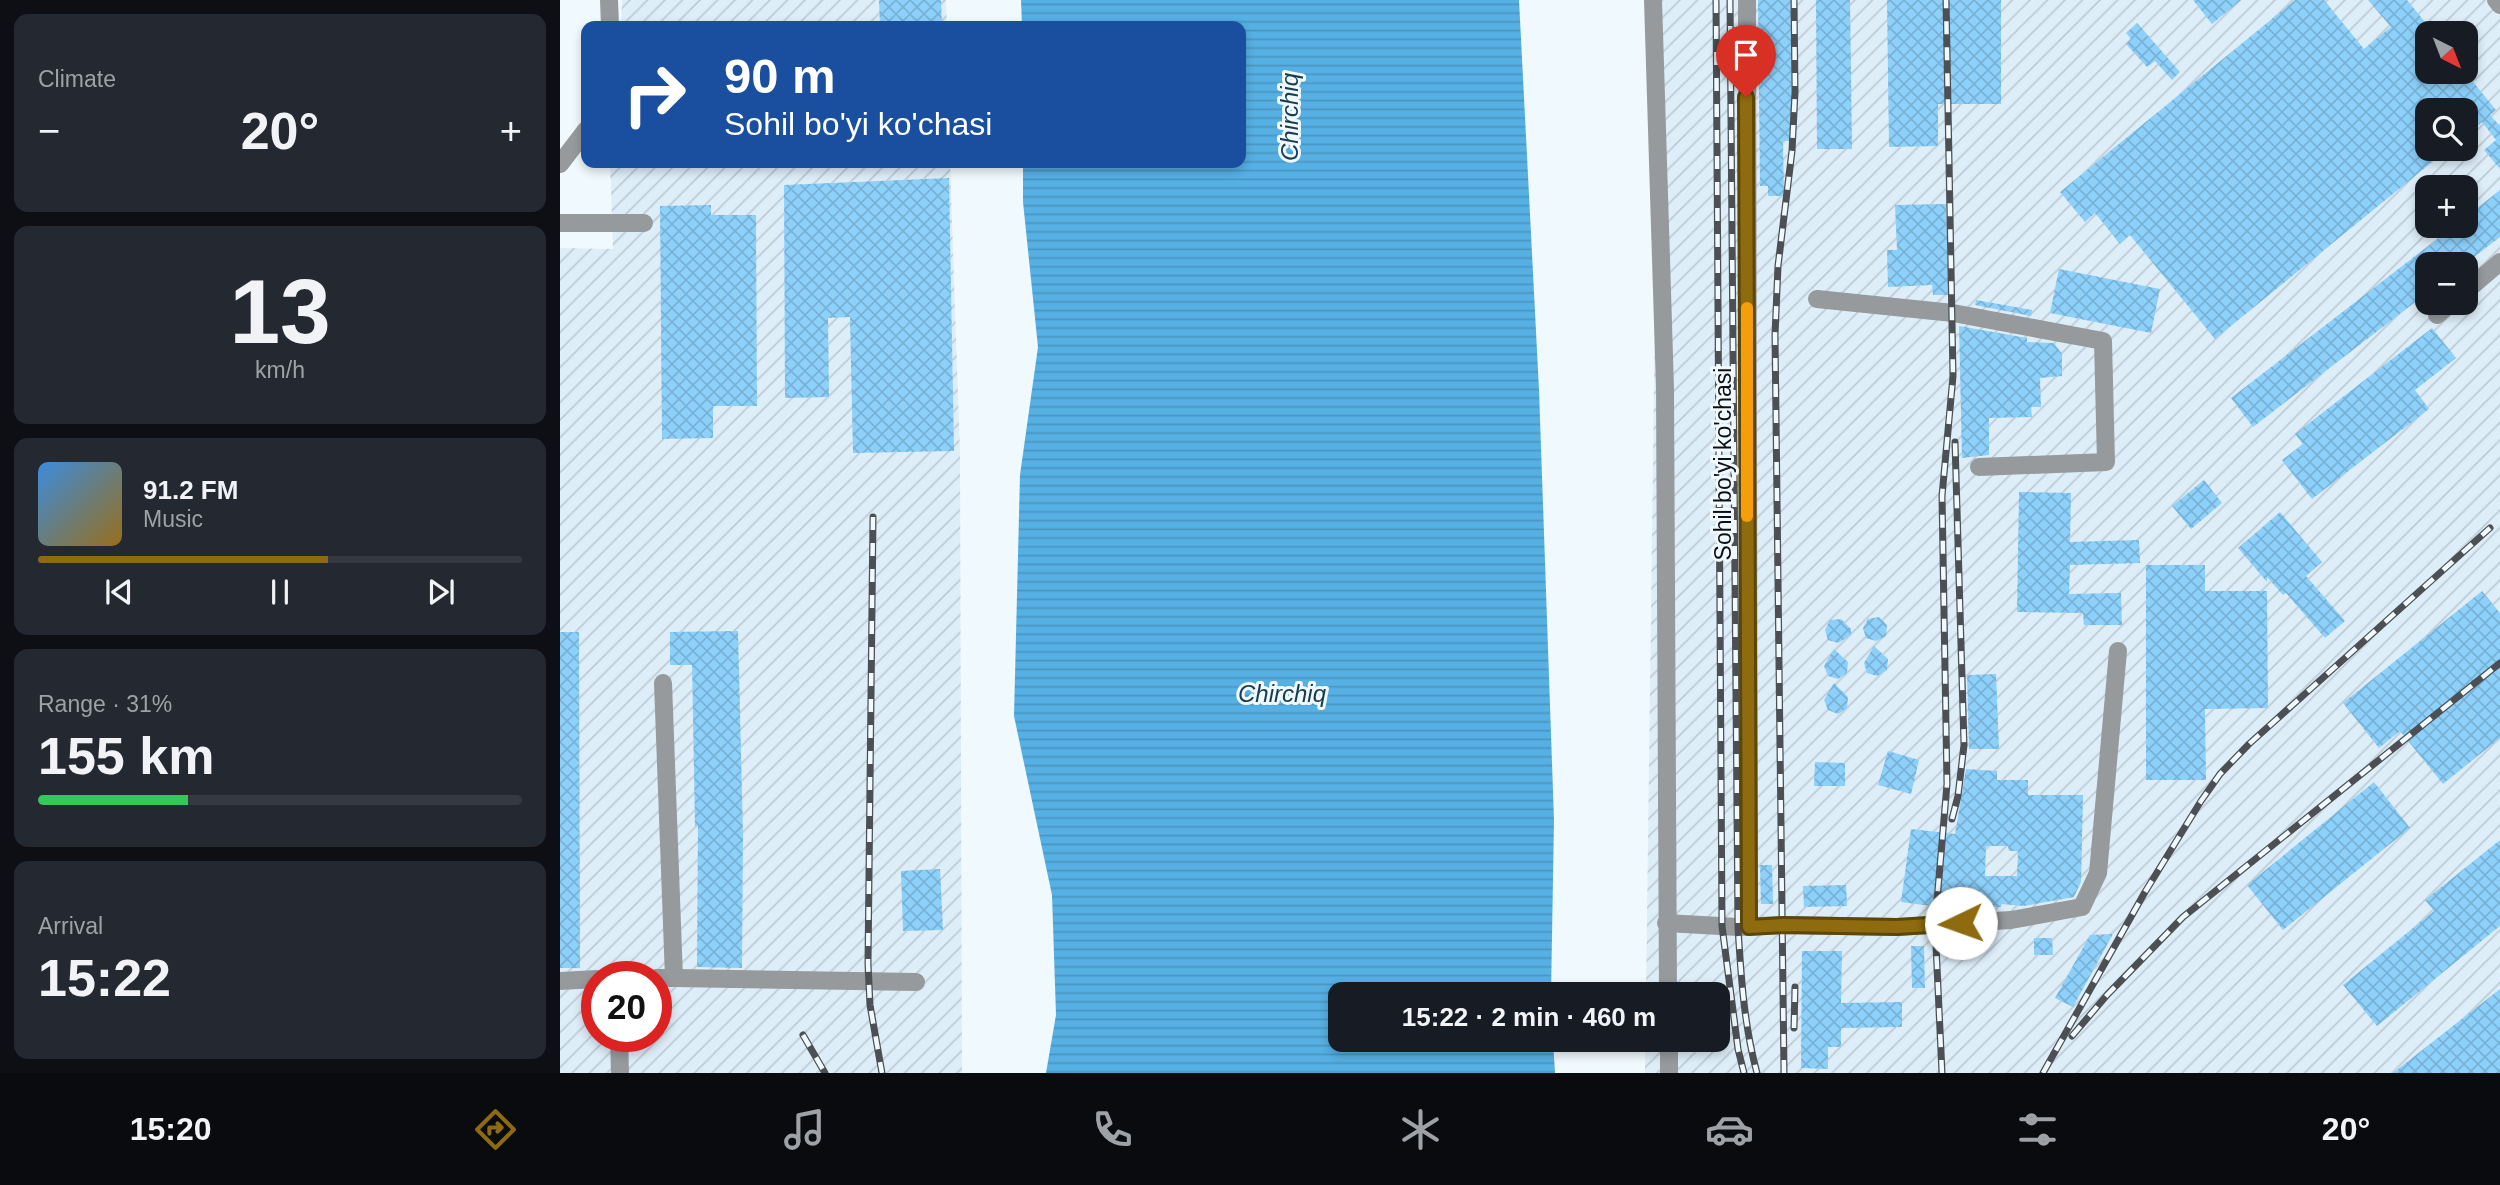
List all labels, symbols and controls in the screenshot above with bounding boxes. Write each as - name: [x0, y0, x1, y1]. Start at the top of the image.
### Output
- north arrow: [2415, 21, 2478, 84]
- map controls: [2415, 21, 2478, 315]
- pin: [1716, 25, 1776, 97]
- icon: arrive: [1727, 36, 1765, 74]
- icon: right: [609, 49, 700, 140]
- text: 90 m: [724, 49, 836, 103]
- text: Climate: [38, 66, 116, 92]
- water label: Chirchiq: [1276, 72, 1303, 161]
- button: search: [2415, 98, 2478, 161]
- text: 20°: [241, 102, 319, 160]
- text: Sohil bo'yi ko'chasi: [724, 106, 992, 142]
- text: −: [38, 110, 60, 152]
- text: +: [500, 110, 522, 152]
- button: +: [2415, 175, 2478, 238]
- button: −: [2415, 252, 2478, 315]
- text: 13: [229, 261, 331, 362]
- text: km/h: [255, 357, 305, 383]
- street label: Sohil bo'yi ko'chasi: [1710, 368, 1736, 560]
- text: 91.2 FM: [143, 475, 238, 505]
- text: Music: [143, 506, 203, 532]
- icon: previous: [100, 573, 138, 611]
- icon: pause: [261, 573, 299, 611]
- icon: next: [422, 573, 460, 611]
- water label: Chirchiq: [1238, 680, 1327, 707]
- text: Range · 31%: [38, 691, 172, 717]
- text: 155 km: [38, 727, 214, 785]
- position arrow: [1924, 886, 1998, 960]
- text: Arrival: [38, 913, 103, 939]
- text: 15:22: [38, 949, 171, 1007]
- speed limit sign: 20: [581, 961, 672, 1052]
- text: 15:22 · 2 min · 460 m: [1402, 1002, 1656, 1032]
- icon: directions: [471, 1105, 520, 1154]
- icon: music: [780, 1105, 829, 1154]
- icon: phone: [1088, 1105, 1137, 1154]
- icon: climate: [1396, 1105, 1445, 1154]
- icon: car: [1705, 1105, 1754, 1154]
- icon: filters: [2013, 1105, 2062, 1154]
- text: 15:20: [130, 1111, 212, 1147]
- text: 20°: [2322, 1111, 2370, 1147]

